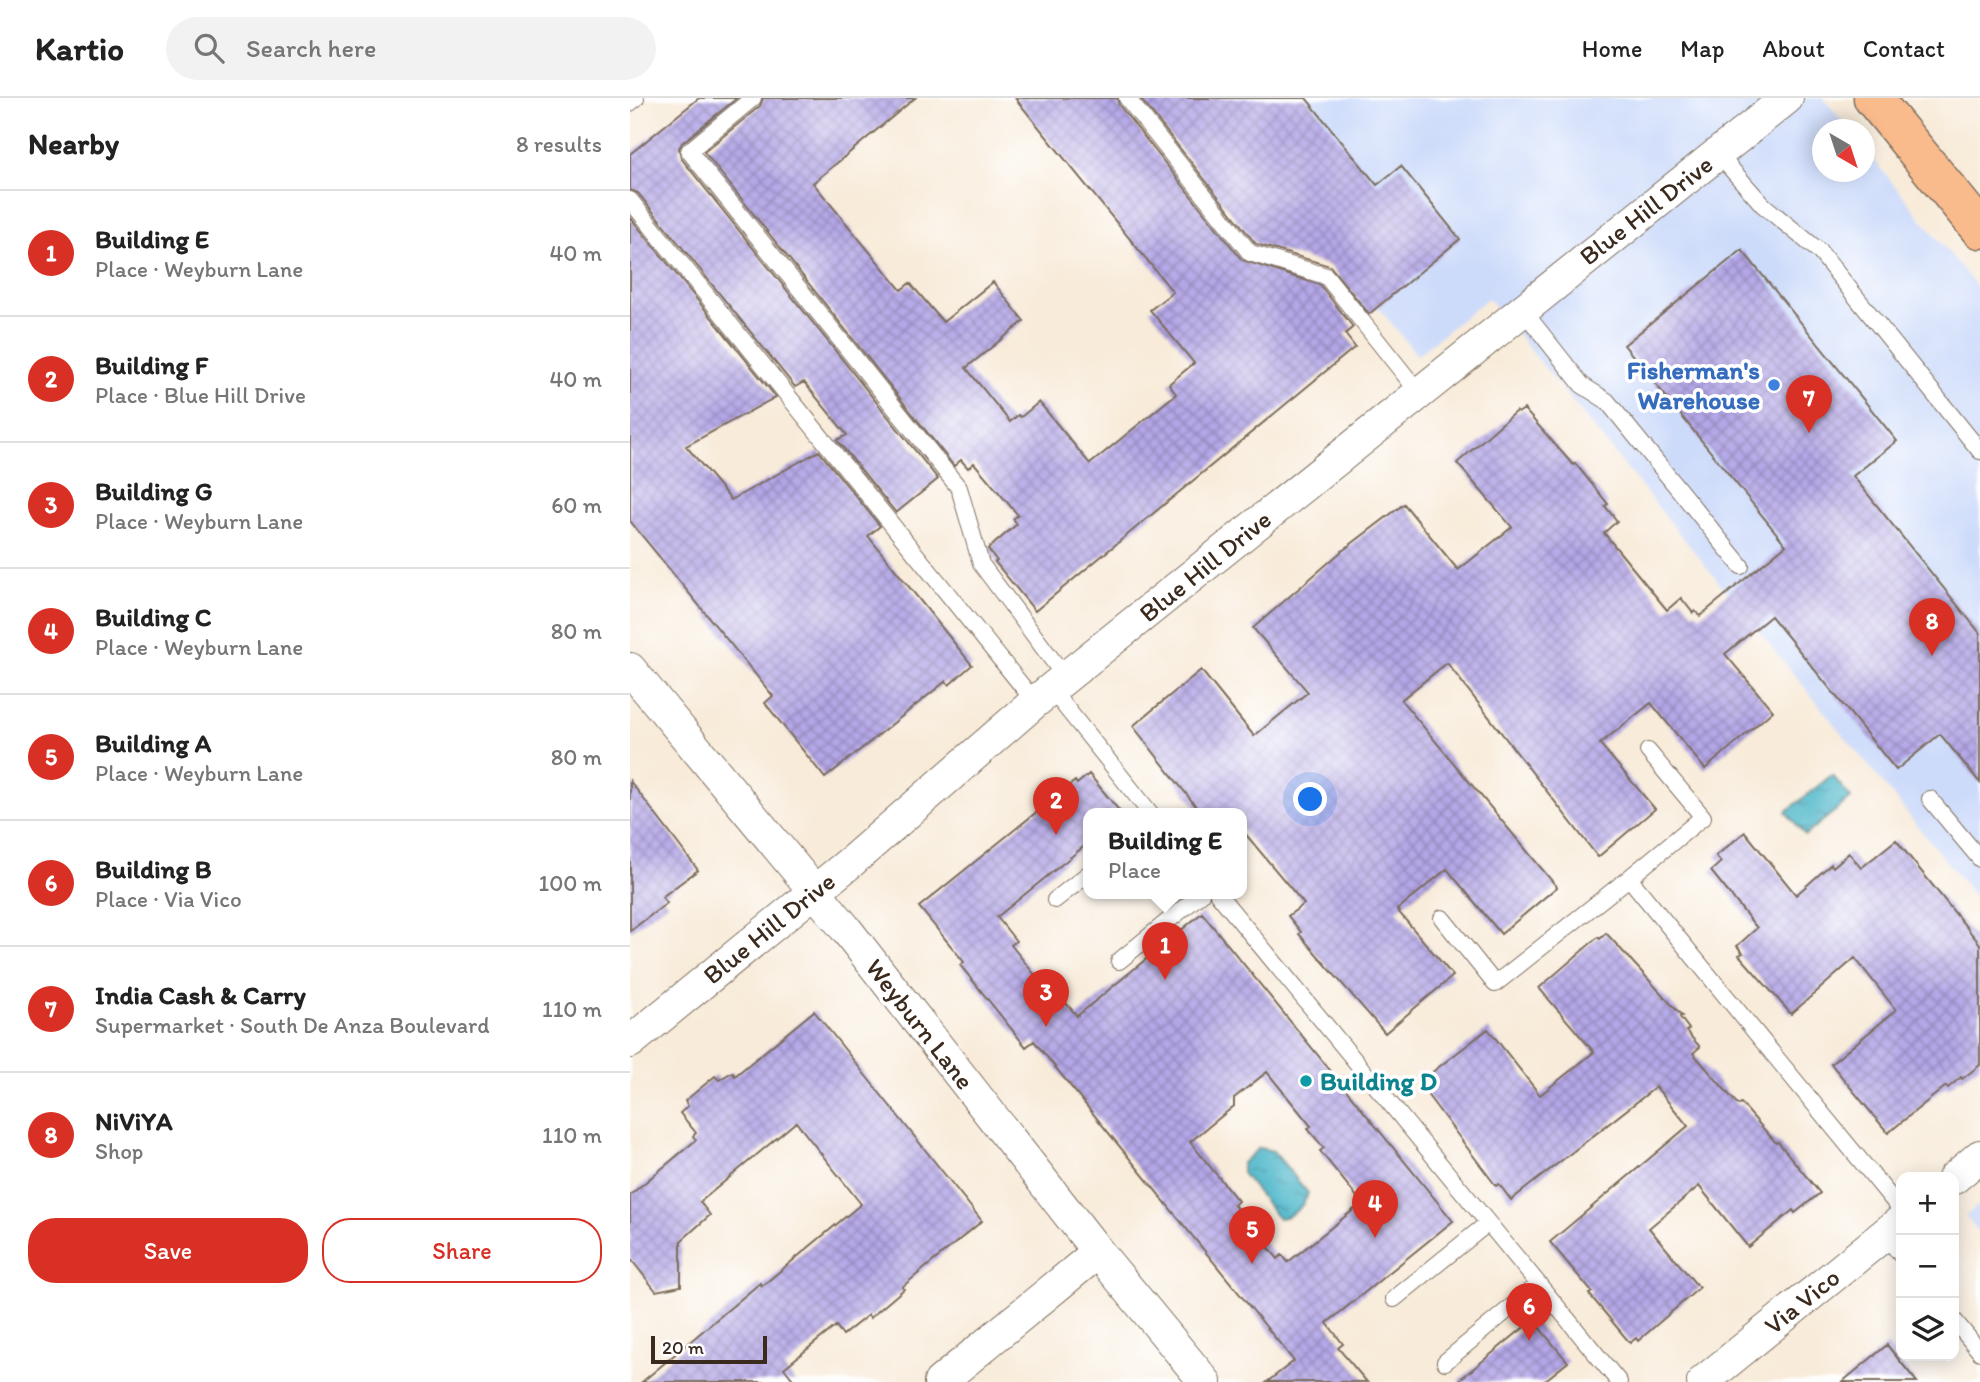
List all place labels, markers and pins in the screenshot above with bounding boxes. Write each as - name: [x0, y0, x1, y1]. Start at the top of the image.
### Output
- place label: Fisherman's Warehouse: [1627, 354, 1760, 416]
- pin: 7: [1786, 375, 1832, 433]
- marker: Fisherman's Warehouse: [1766, 377, 1782, 393]
- pin: 8: [1909, 598, 1955, 656]
- pin: 2: [1033, 777, 1079, 835]
- pin: 1: [1142, 922, 1188, 980]
- pin: 3: [1023, 969, 1069, 1027]
- place label: Building D: [1320, 1065, 1437, 1097]
- marker: Building D: [1298, 1073, 1314, 1089]
- pin: 4: [1352, 1180, 1398, 1238]
- pin: 5: [1229, 1206, 1275, 1264]
- pin: 6: [1506, 1283, 1552, 1341]

